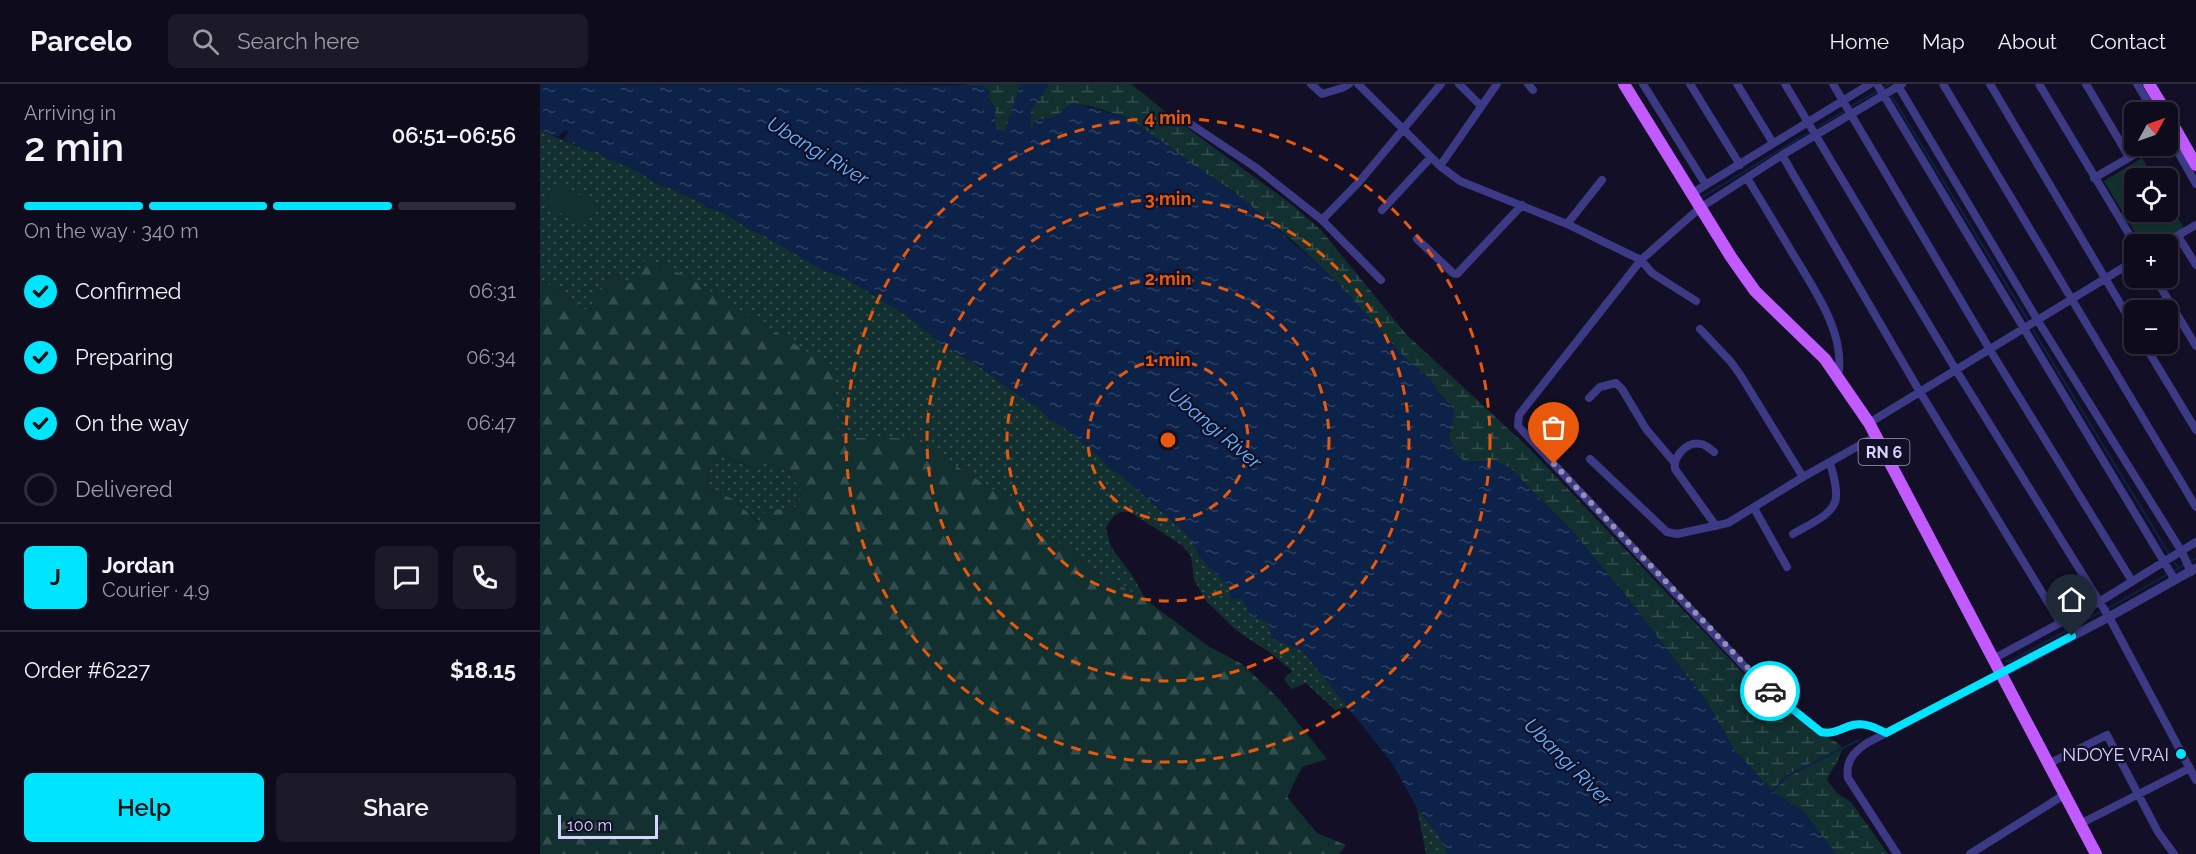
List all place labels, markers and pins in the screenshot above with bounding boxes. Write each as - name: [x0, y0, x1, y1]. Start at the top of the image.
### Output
- pin: [1528, 402, 1579, 464]
- centre of rings: [1158, 430, 1178, 450]
- pin: [2046, 574, 2097, 636]
- place label: NDOYE VRAI: [2062, 744, 2169, 765]
- marker: NDOYE VRAI: [2174, 747, 2188, 761]

